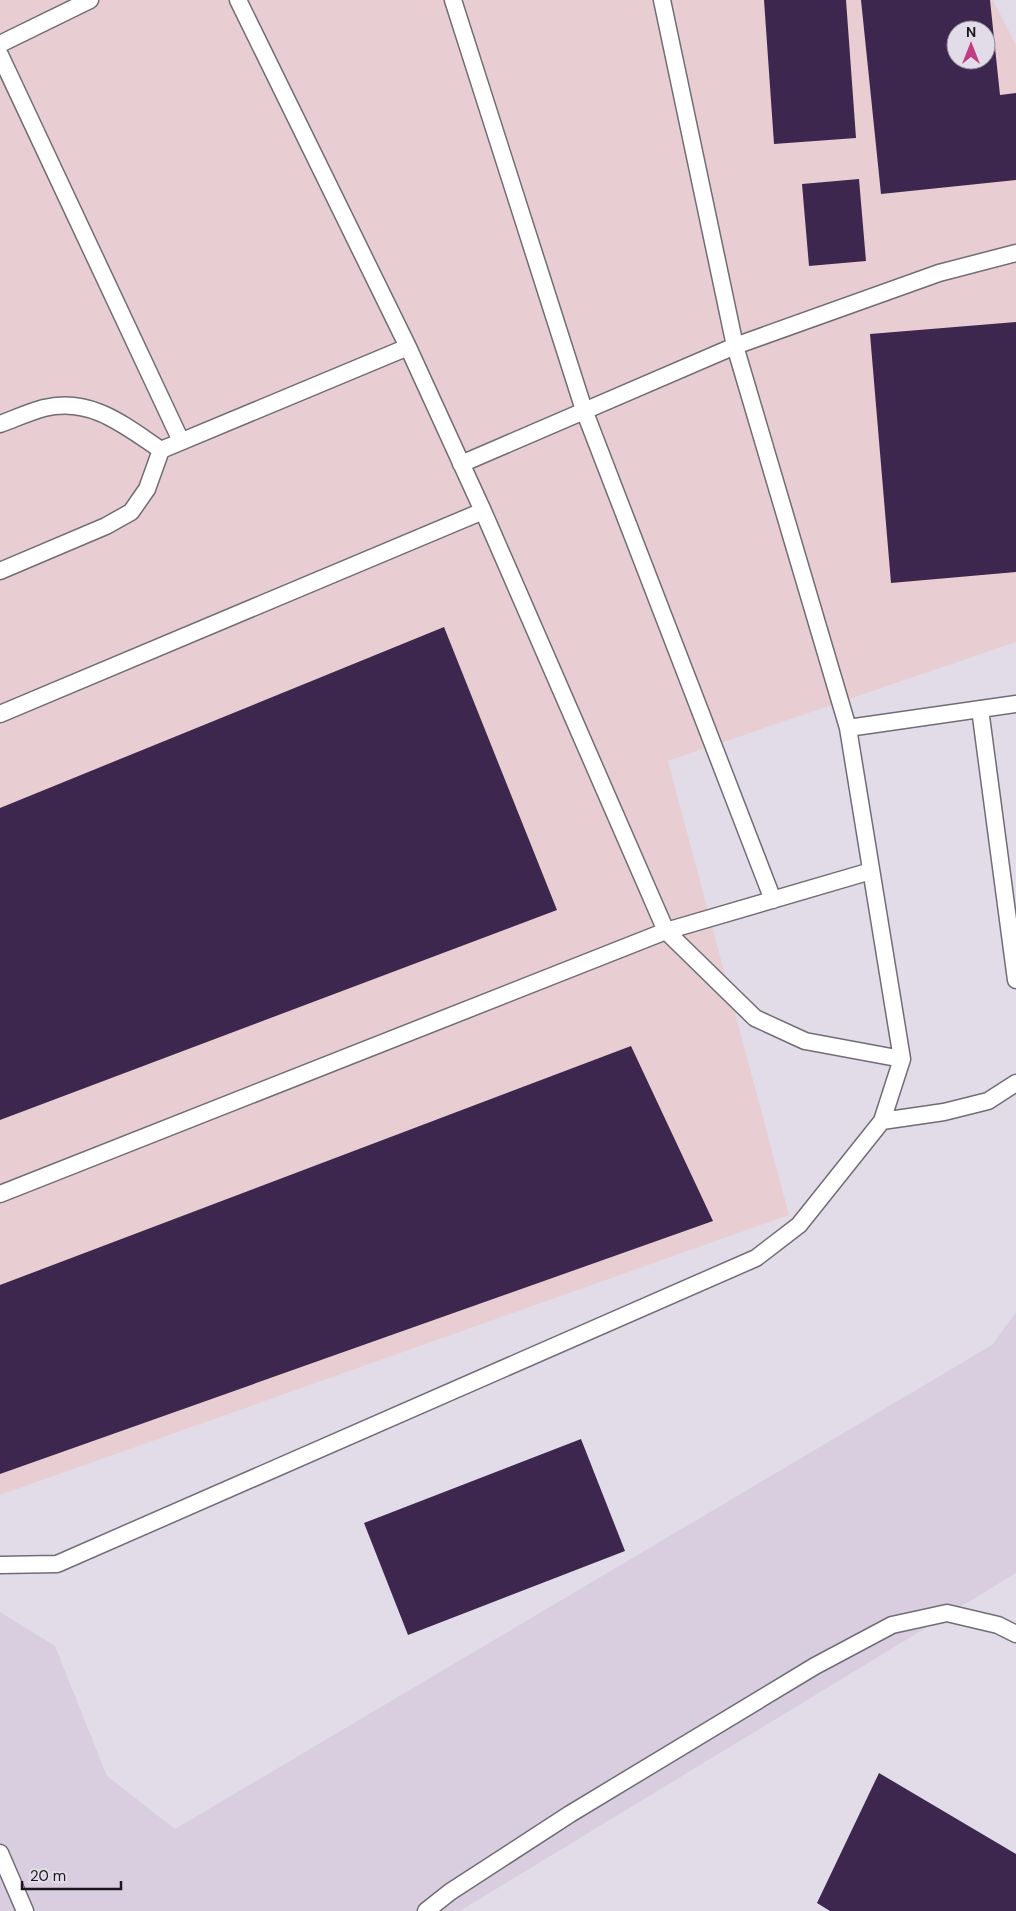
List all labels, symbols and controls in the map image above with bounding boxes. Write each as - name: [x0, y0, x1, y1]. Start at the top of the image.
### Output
- north arrow: [946, 20, 996, 70]
- text: N: [966, 23, 976, 41]
- scale bar: [22, 1858, 121, 1890]
- text: 20 m: [30, 1866, 66, 1886]

